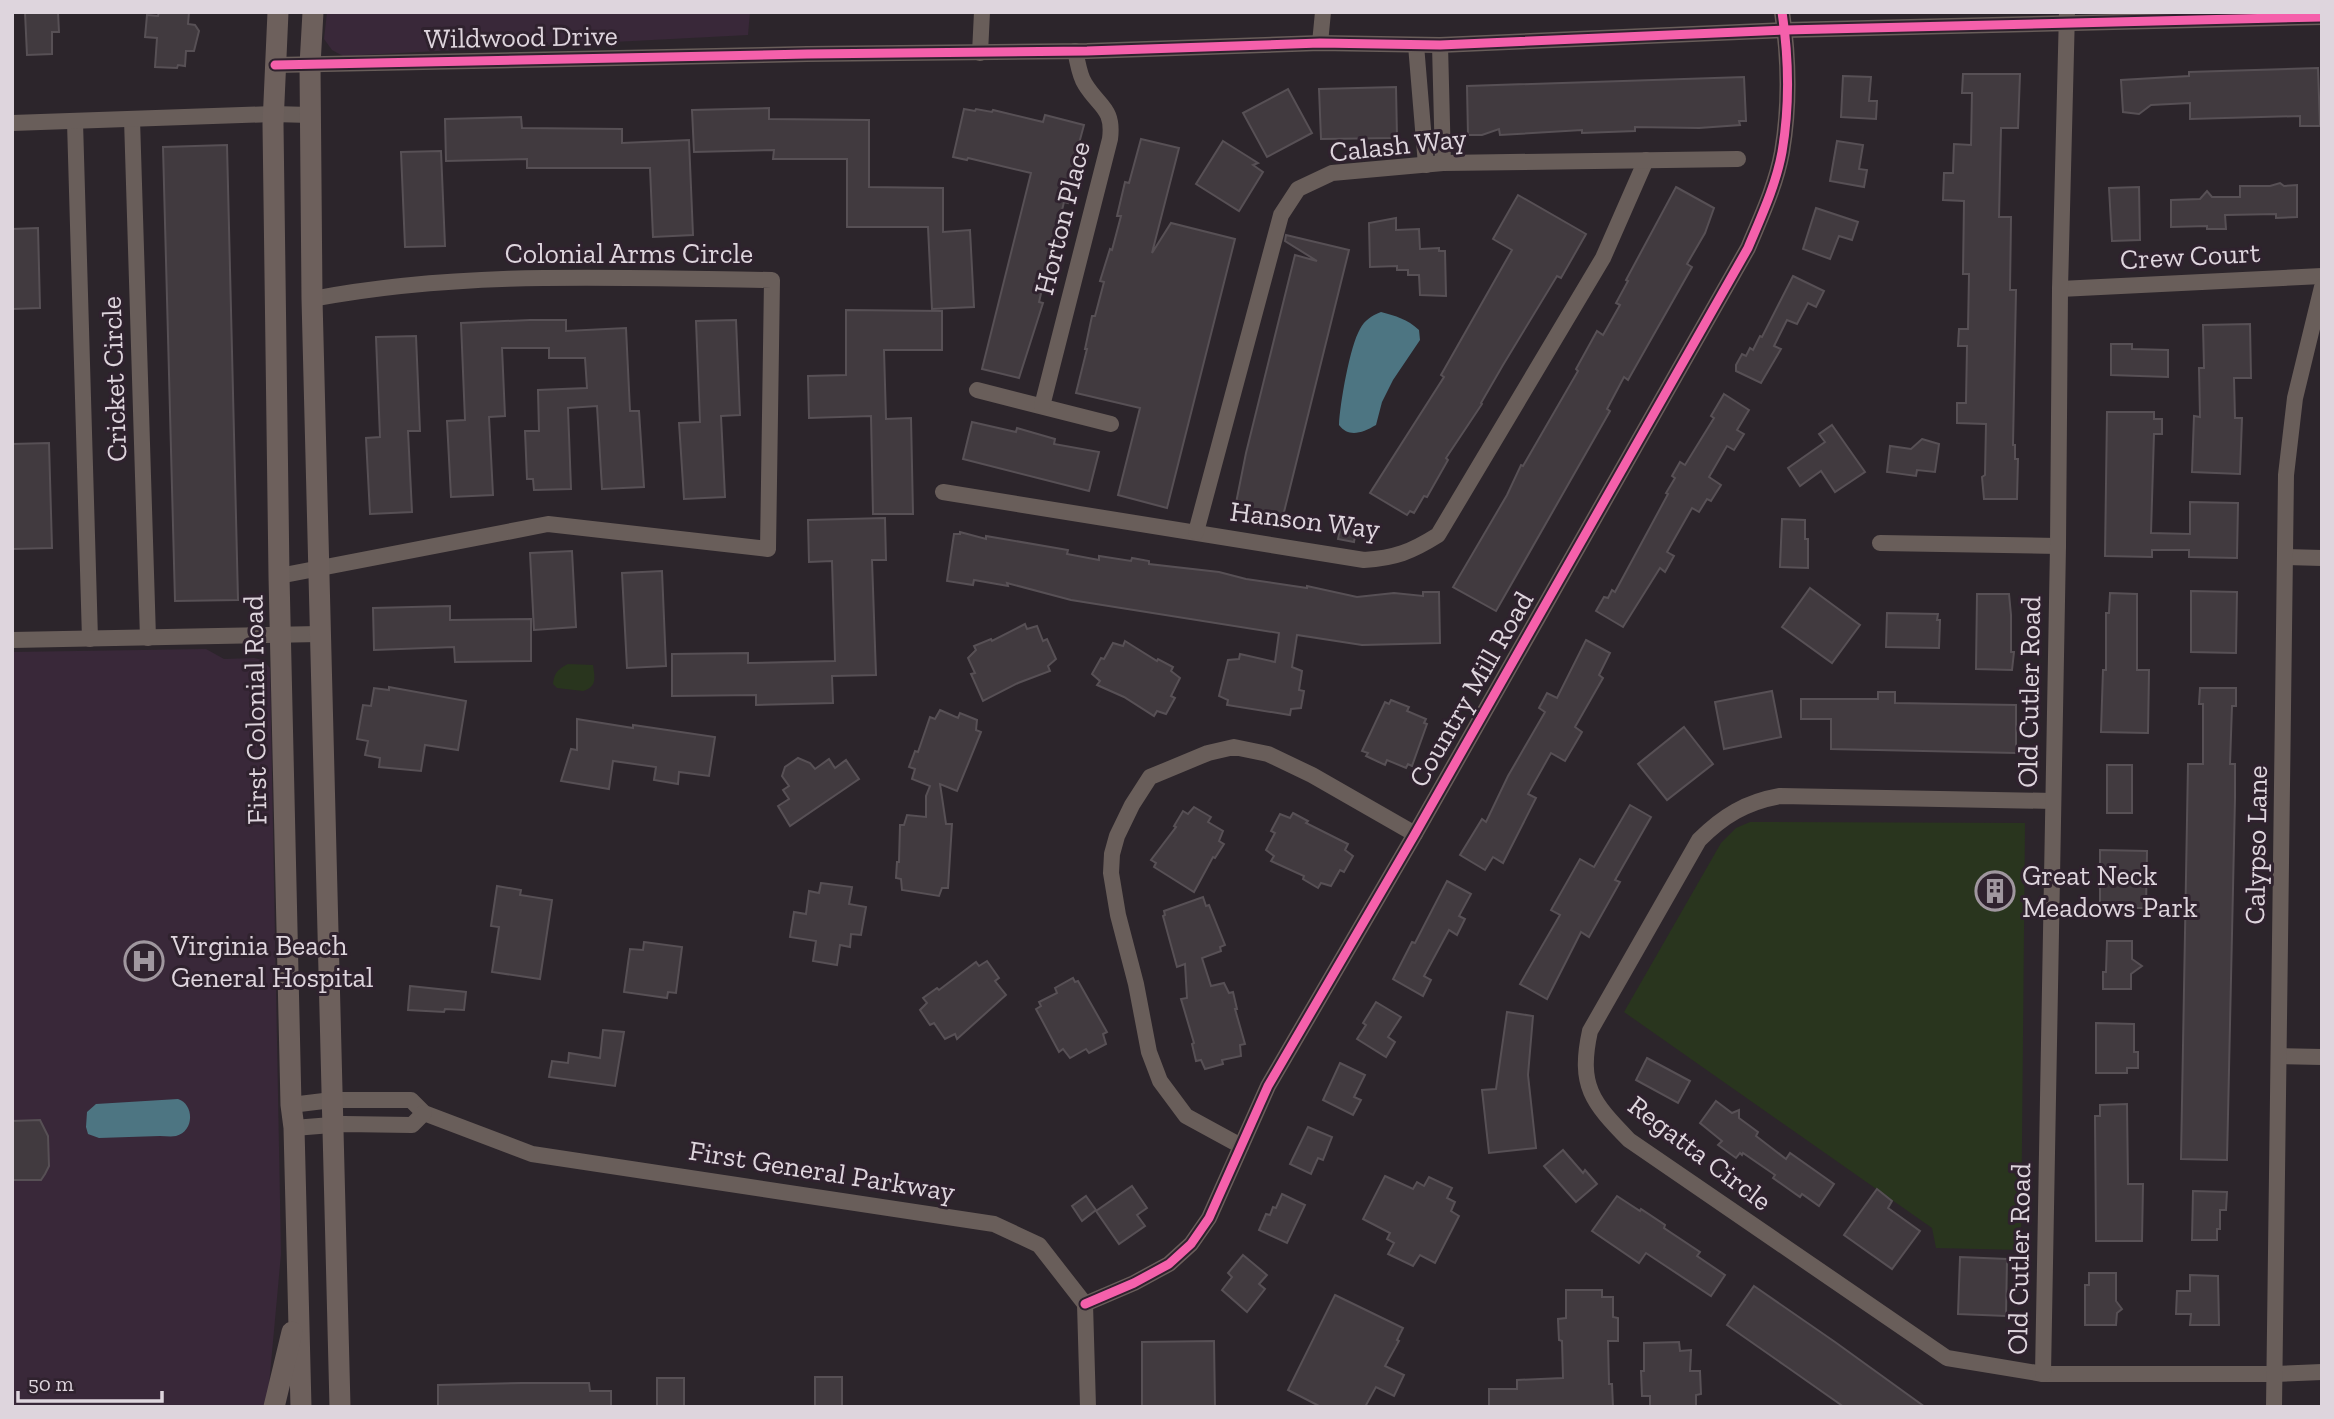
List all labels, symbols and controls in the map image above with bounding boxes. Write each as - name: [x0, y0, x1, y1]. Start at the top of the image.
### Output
- street label: Wildwood Drive: [424, 19, 618, 55]
- street label: Calash Way: [1328, 121, 1469, 169]
- street label: Horton Place: [1027, 138, 1097, 298]
- street label: Crew Court: [2119, 236, 2261, 276]
- street label: Colonial Arms Circle: [505, 237, 753, 270]
- street label: Cricket Circle: [95, 296, 133, 462]
- street label: Hanson Way: [1228, 494, 1382, 546]
- street label: Country Mill Road: [1402, 585, 1540, 793]
- street label: First Colonial Road: [236, 595, 274, 825]
- street label: Old Cutler Road: [2011, 596, 2047, 788]
- street label: Calypso Lane: [2238, 765, 2274, 925]
- place label: Great Neck Meadows Park: [2022, 859, 2198, 924]
- building icon: Great Neck Meadows Park: [1974, 870, 2016, 912]
- place label: Virginia Beach General Hospital: [170, 929, 374, 994]
- hospital icon: Virginia Beach General Hospital: [123, 940, 165, 982]
- street label: Regatta Circle: [1622, 1088, 1778, 1218]
- street label: First General Parkway: [686, 1134, 958, 1208]
- street label: Old Cutler Road: [2001, 1163, 2037, 1355]
- scale bar: [18, 1360, 161, 1404]
- text: 50 m: [28, 1371, 74, 1396]

